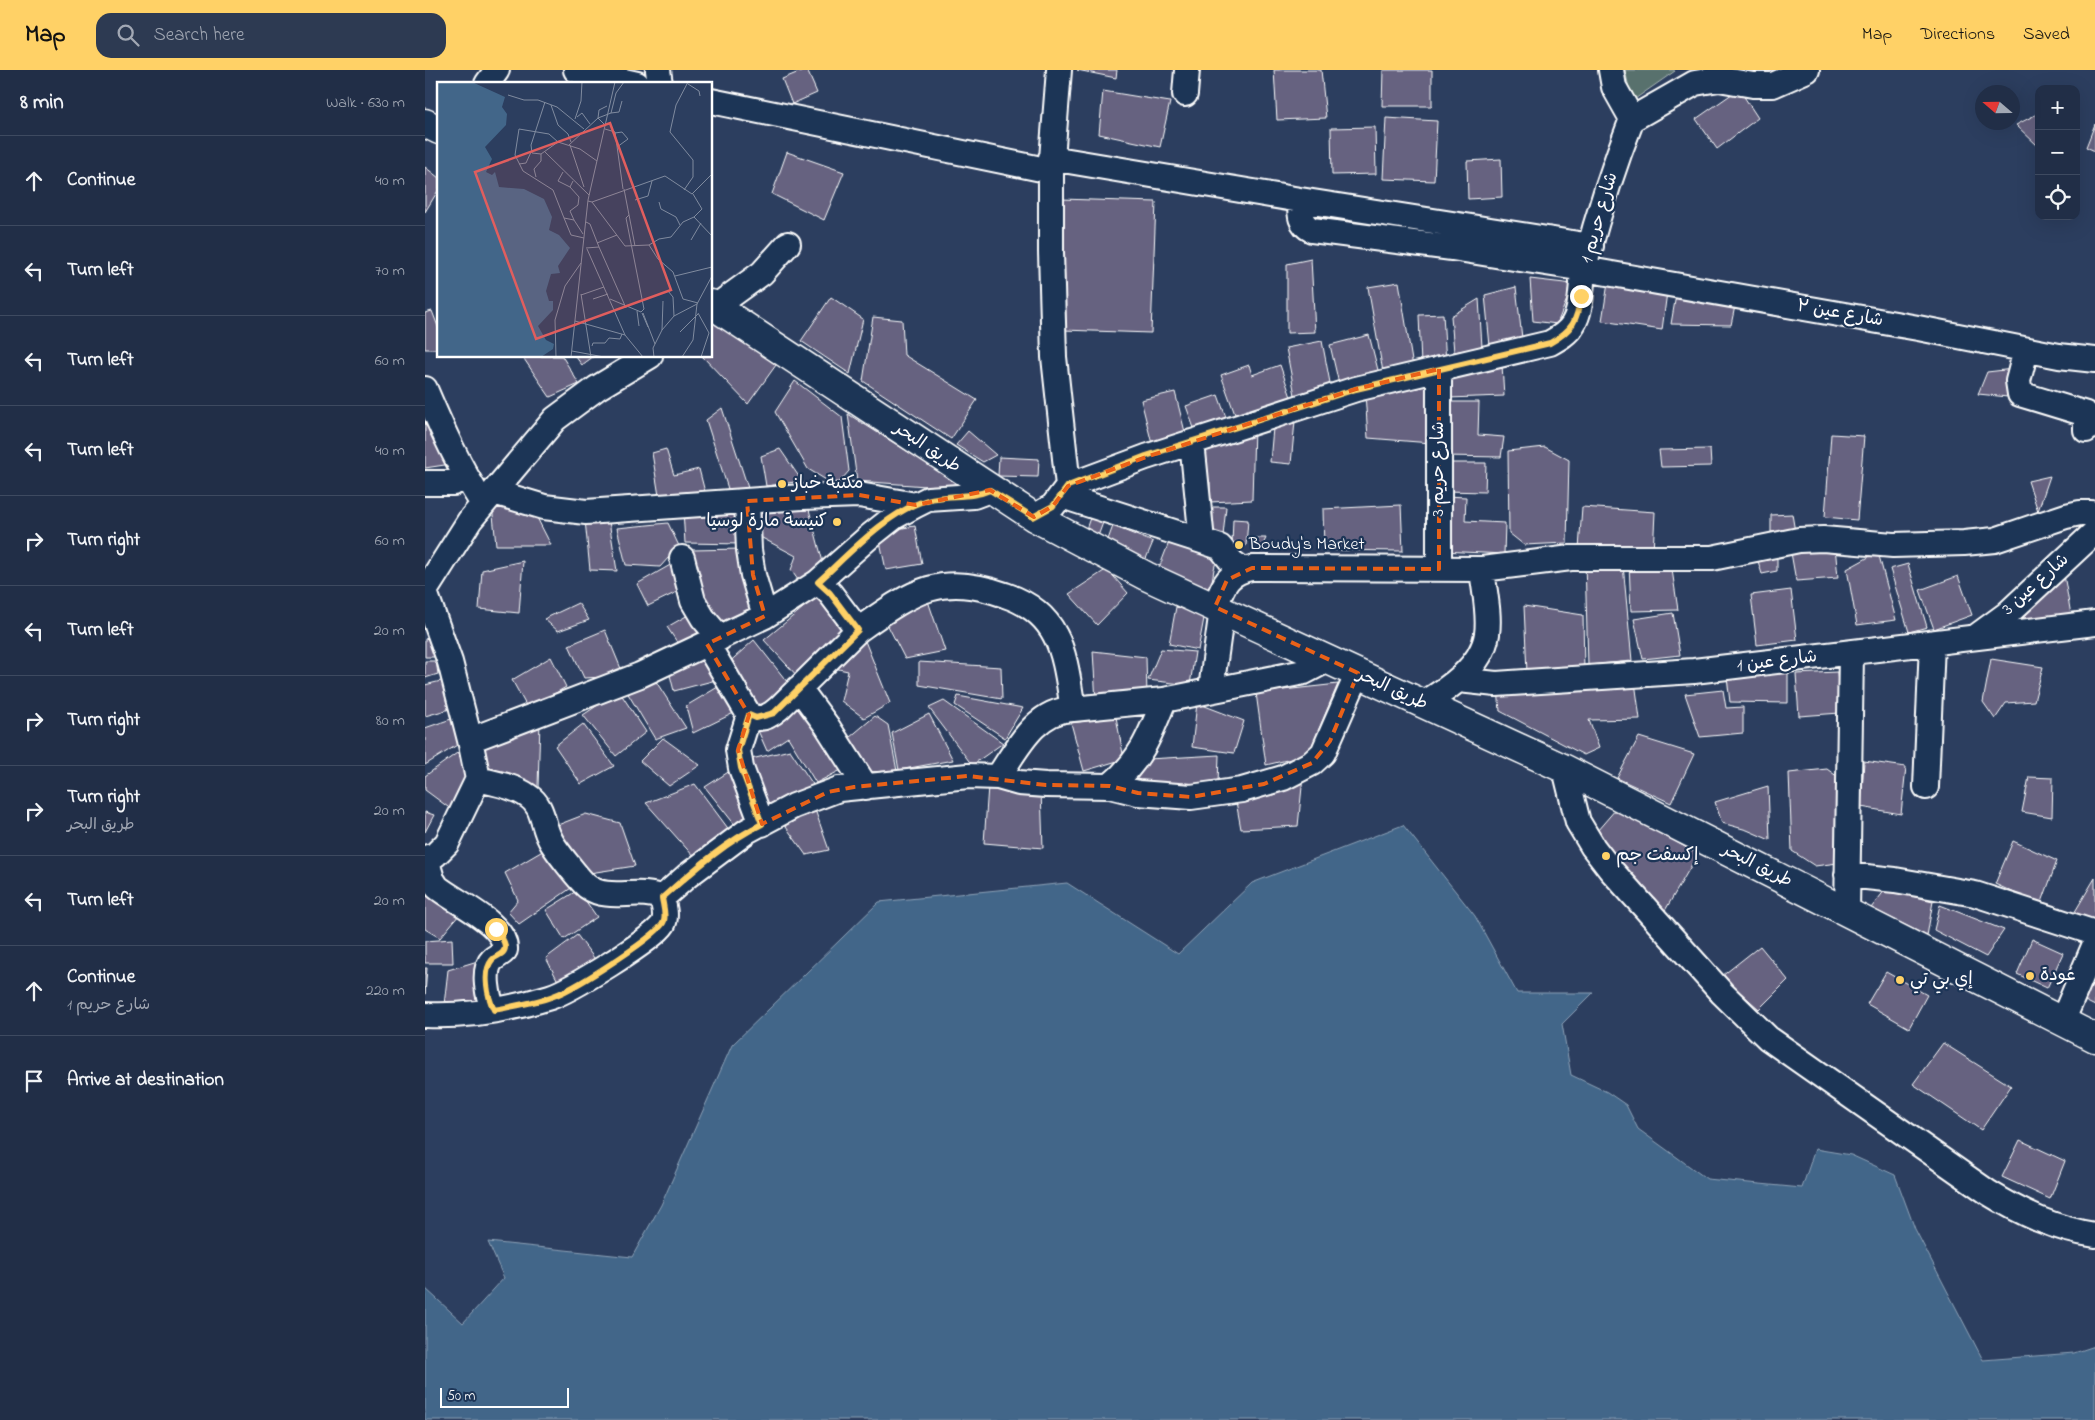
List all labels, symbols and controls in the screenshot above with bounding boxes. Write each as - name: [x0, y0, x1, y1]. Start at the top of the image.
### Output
- search box: [96, 13, 446, 58]
- text: Map: [25, 18, 66, 53]
- icon: search: [114, 21, 142, 49]
- text: Search here: [154, 22, 245, 49]
- text: Map: [1862, 22, 1892, 48]
- text: Directions: [1920, 22, 1995, 48]
- text: Saved: [2023, 22, 2070, 48]
- inset map: [437, 82, 713, 358]
- north arrow: [1975, 85, 2020, 130]
- map controls: [2035, 85, 2080, 220]
- button: +: [2035, 85, 2080, 130]
- text: 8 min: [20, 88, 64, 118]
- text: Walk · 630 m: [326, 91, 405, 115]
- button: −: [2035, 130, 2080, 175]
- icon: ahead: [20, 167, 48, 195]
- text: Continue: [67, 167, 135, 194]
- text: 40 m: [375, 169, 405, 193]
- street label: شارع حريم 1: [1575, 169, 1625, 267]
- button: locate: [2035, 175, 2080, 220]
- icon: left: [20, 257, 48, 285]
- text: Turn left: [67, 257, 134, 284]
- text: 70 m: [375, 259, 405, 283]
- route end: [1570, 285, 1593, 308]
- street label: شارع عين ٣: [1795, 294, 1885, 334]
- icon: left: [20, 347, 48, 375]
- text: Turn left: [67, 347, 134, 374]
- text: 60 m: [375, 349, 405, 373]
- street label: طريق البحر: [887, 415, 966, 480]
- street label: شارع حريم 3: [1426, 421, 1452, 517]
- icon: left: [20, 437, 48, 465]
- text: Turn left: [67, 437, 134, 464]
- text: 40 m: [375, 439, 405, 463]
- place label: مكتبة خباز: [790, 471, 863, 497]
- marker: مكتبة خباز: [776, 478, 788, 490]
- place label: كنيسة مارة لوسيا: [706, 509, 827, 535]
- marker: كنيسة مارة لوسيا: [831, 516, 843, 528]
- icon: right: [20, 527, 48, 555]
- text: Turn right: [67, 527, 140, 554]
- text: 60 m: [375, 529, 405, 553]
- place label: Boudy's Market: [1248, 532, 1365, 558]
- marker: Boudy's Market: [1233, 539, 1245, 551]
- street label: شارع عين 3: [1997, 548, 2075, 622]
- icon: left: [20, 617, 48, 645]
- text: Turn left: [67, 617, 134, 644]
- text: 20 m: [374, 619, 405, 643]
- street label: شارع عين 1: [1735, 644, 1819, 680]
- street label: طريق البحر: [1350, 661, 1432, 718]
- icon: right: [20, 707, 48, 735]
- text: Turn right: [67, 707, 140, 734]
- text: 80 m: [376, 709, 405, 733]
- text: Turn right: [67, 784, 140, 811]
- icon: right: [20, 797, 48, 825]
- text: 20 m: [374, 799, 405, 823]
- text: طريق البحر: [67, 813, 135, 837]
- street label: طريق البحر: [1715, 836, 1797, 895]
- place label: إكسفت جم: [1616, 843, 1698, 869]
- marker: إكسفت جم: [1600, 850, 1612, 862]
- icon: left: [20, 887, 48, 915]
- text: Turn left: [67, 887, 134, 914]
- text: 20 m: [374, 889, 405, 913]
- route start: [485, 918, 508, 941]
- place label: عودة: [2040, 963, 2076, 989]
- text: Continue: [67, 964, 135, 991]
- place label: إي بي تي: [1910, 967, 1973, 994]
- marker: عودة: [2024, 970, 2036, 982]
- marker: إي بي تي: [1894, 974, 1906, 986]
- icon: ahead: [20, 977, 48, 1005]
- text: 220 m: [366, 979, 405, 1003]
- text: شارع حريم 1: [67, 993, 150, 1017]
- icon: arrive: [20, 1067, 48, 1095]
- text: Arrive at destination: [67, 1067, 224, 1094]
- scale bar: [440, 1385, 569, 1408]
- text: 50 m: [447, 1386, 475, 1407]

